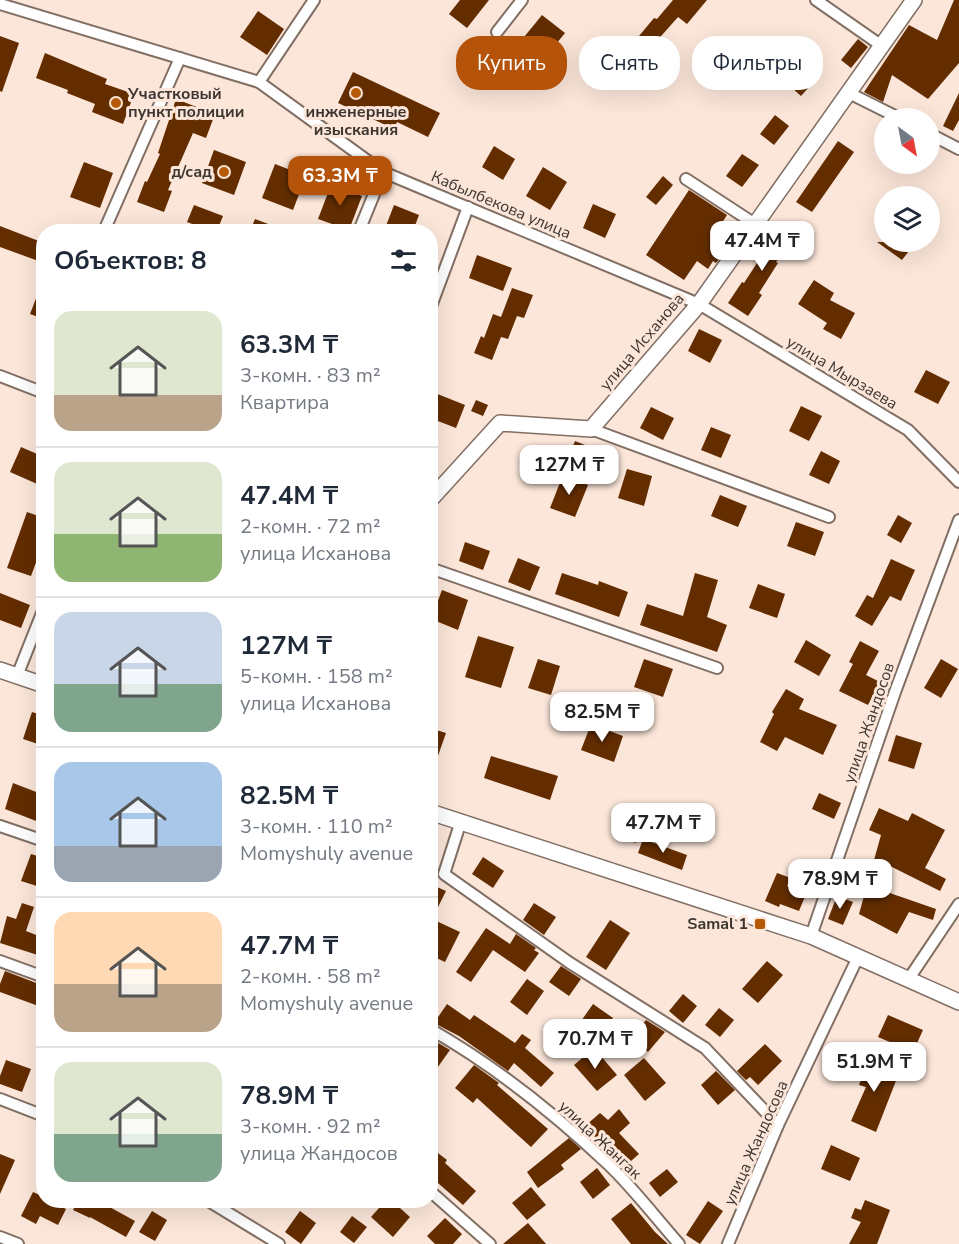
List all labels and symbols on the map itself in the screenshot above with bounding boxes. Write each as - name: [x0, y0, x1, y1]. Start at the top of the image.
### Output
- place label: Участковый пункт полиции: [127, 83, 244, 123]
- marker: инженерные изыскания: [349, 86, 363, 100]
- marker: Участковый пункт полиции: [109, 96, 123, 110]
- place label: инженерные изыскания: [306, 101, 407, 141]
- north arrow: [874, 108, 940, 174]
- pin: 63.3M ₸: [285, 156, 395, 207]
- place label: д/сад: [171, 161, 212, 183]
- marker: д/сад: [217, 165, 231, 179]
- street label: Кабылбекова улица: [428, 166, 574, 244]
- pin: 47.4M ₸: [707, 221, 817, 272]
- street label: улица Исханова: [595, 289, 689, 395]
- street label: улица Мырзаева: [782, 331, 902, 415]
- pin: 127M ₸: [520, 445, 618, 496]
- street label: улица Жандосов: [838, 660, 900, 786]
- pin: 82.5M ₸: [547, 692, 657, 743]
- pin: 47.7M ₸: [608, 803, 718, 854]
- pin: 78.9M ₸: [785, 859, 895, 910]
- place label: Samal 1: [687, 913, 748, 935]
- marker: Samal 1: [753, 917, 767, 931]
- pin: 70.7M ₸: [540, 1019, 650, 1070]
- pin: 51.9M ₸: [819, 1042, 929, 1093]
- street label: улица Жандосова: [719, 1077, 793, 1209]
- street label: улица Жангак: [554, 1096, 647, 1185]

